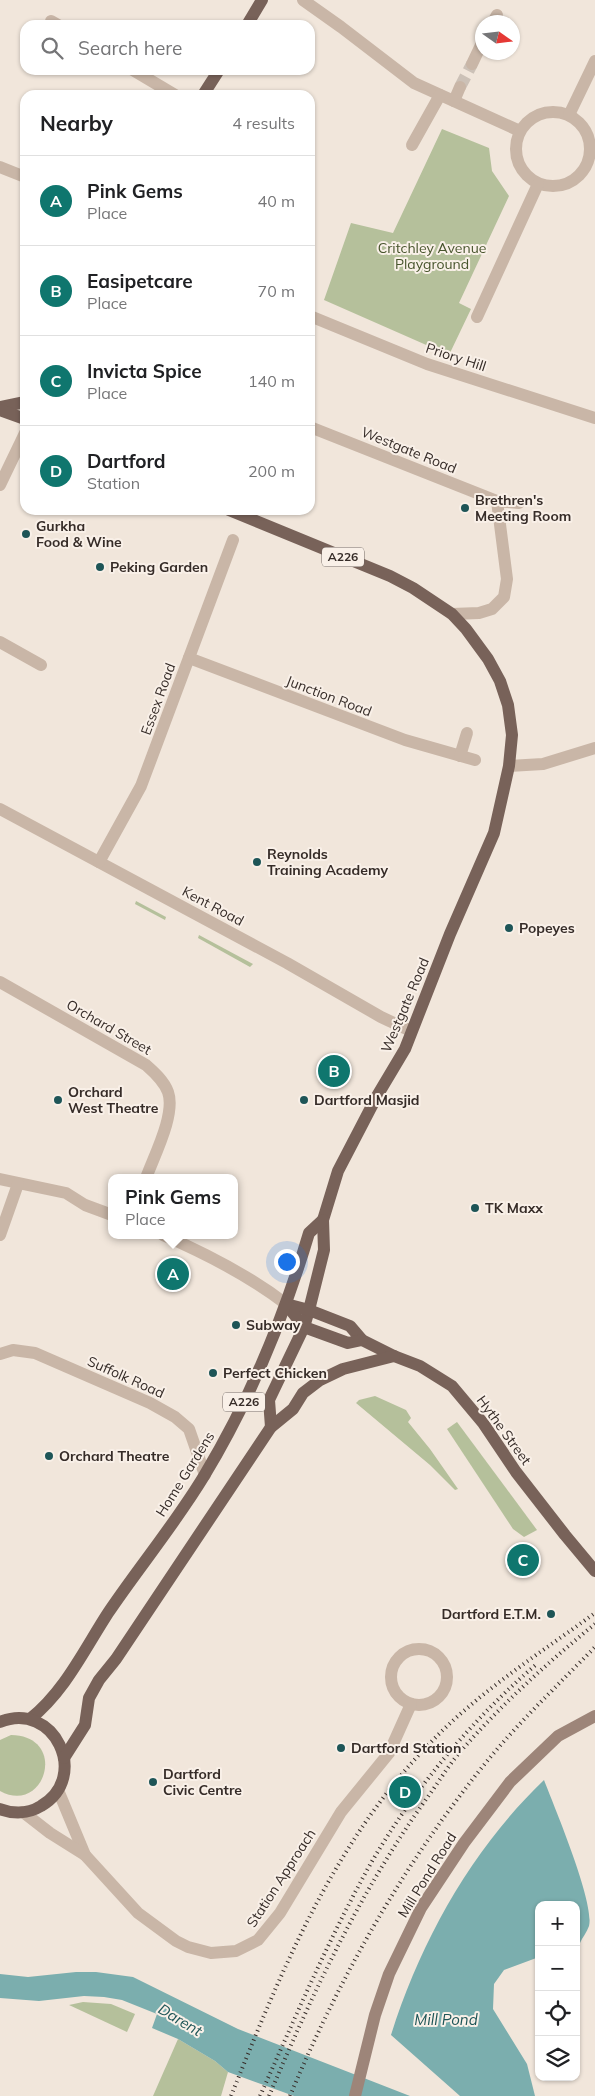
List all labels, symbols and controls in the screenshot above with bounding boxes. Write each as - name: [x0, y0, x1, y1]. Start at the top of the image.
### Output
- north arrow: [475, 15, 520, 60]
- search box: [20, 20, 315, 75]
- icon: search: [38, 34, 66, 62]
- text: Search here: [78, 36, 182, 60]
- text: Nearby: [40, 110, 113, 136]
- text: 4 results: [232, 113, 295, 133]
- text: Pink Gems: [87, 179, 183, 203]
- text: A: [50, 191, 62, 211]
- text: 40 m: [258, 191, 295, 211]
- text: Place: [87, 203, 127, 223]
- park label: Critchley Avenue Playground: [378, 239, 486, 273]
- text: Easipetcare: [87, 269, 193, 293]
- text: B: [50, 281, 62, 301]
- text: 70 m: [258, 281, 295, 301]
- text: Place: [87, 293, 127, 313]
- street label: Priory Hill: [423, 339, 489, 375]
- text: Invicta Spice: [87, 359, 202, 383]
- text: C: [51, 371, 61, 391]
- text: 140 m: [248, 371, 295, 391]
- text: Place: [87, 383, 127, 403]
- street label: Westgate Road: [359, 423, 459, 477]
- text: Dartford: [87, 449, 166, 473]
- text: D: [50, 461, 62, 481]
- text: 200 m: [248, 461, 295, 481]
- text: Station: [87, 473, 140, 493]
- place label: Brethren's Meeting Room: [475, 491, 571, 525]
- marker: Brethren's Meeting Room: [459, 502, 471, 514]
- place label: Gurkha Food & Wine: [36, 517, 122, 551]
- marker: Gurkha Food & Wine: [20, 528, 32, 540]
- road number: A226: [322, 548, 364, 566]
- place label: Peking Garden: [110, 558, 208, 576]
- marker: Peking Garden: [94, 561, 106, 573]
- street label: Essex Road: [137, 661, 179, 737]
- street label: Junction Road: [284, 671, 374, 721]
- place label: Reynolds Training Academy: [267, 845, 388, 879]
- marker: Reynolds Training Academy: [251, 856, 263, 868]
- street label: Kent Road: [179, 882, 247, 930]
- place label: Popeyes: [519, 919, 575, 937]
- marker: Popeyes: [503, 922, 515, 934]
- street label: Westgate Road: [377, 955, 433, 1055]
- street label: Orchard Street: [63, 995, 155, 1059]
- pin: B: [318, 1052, 350, 1090]
- place label: Orchard West Theatre: [68, 1083, 159, 1117]
- place label: Dartford Masjid: [314, 1091, 420, 1109]
- marker: Orchard West Theatre: [52, 1094, 64, 1106]
- marker: Dartford Masjid: [298, 1094, 310, 1106]
- popup: [108, 1174, 238, 1239]
- text: Pink Gems: [125, 1185, 221, 1209]
- place label: TK Maxx: [485, 1199, 543, 1217]
- marker: TK Maxx: [469, 1202, 481, 1214]
- text: Place: [125, 1209, 165, 1229]
- your location: [274, 1249, 300, 1275]
- pin: A: [157, 1255, 189, 1293]
- place label: Subway: [246, 1316, 301, 1334]
- marker: Subway: [230, 1319, 242, 1331]
- street label: Suffolk Road: [85, 1352, 167, 1402]
- place label: Perfect Chicken: [223, 1364, 327, 1382]
- marker: Perfect Chicken: [207, 1367, 219, 1379]
- road number: A226: [223, 1392, 265, 1411]
- street label: Hythe Street: [473, 1392, 535, 1468]
- street label: Home Gardens: [152, 1428, 218, 1520]
- place label: Orchard Theatre: [59, 1447, 170, 1465]
- marker: Orchard Theatre: [43, 1450, 55, 1462]
- pin: C: [507, 1541, 539, 1579]
- place label: Dartford E.T.M.: [441, 1605, 541, 1623]
- marker: Dartford E.T.M.: [545, 1608, 557, 1620]
- place label: Dartford Station: [351, 1739, 461, 1757]
- marker: Dartford Station: [335, 1742, 347, 1754]
- place label: Dartford Civic Centre: [163, 1765, 242, 1799]
- pin: D: [389, 1773, 421, 1811]
- marker: Dartford Civic Centre: [147, 1776, 159, 1788]
- street label: Station Approach: [242, 1825, 320, 1931]
- street label: Mill Pond Road: [394, 1829, 460, 1921]
- map controls: [535, 1901, 580, 2081]
- button: +: [535, 1901, 580, 1946]
- button: −: [535, 1946, 580, 1991]
- button: locate: [535, 1991, 580, 2036]
- water label: Darent: [155, 1999, 206, 2040]
- water label: Mill Pond: [414, 2010, 478, 2029]
- button: layers: [535, 2036, 580, 2081]

